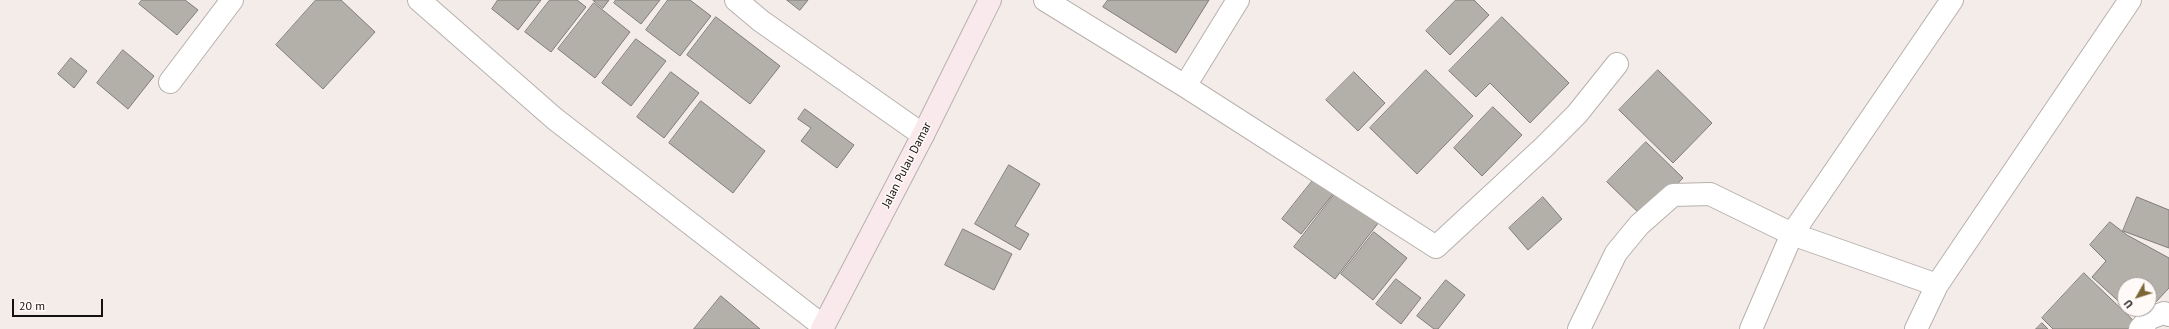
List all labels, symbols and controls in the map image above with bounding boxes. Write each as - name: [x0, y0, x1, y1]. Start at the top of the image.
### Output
- street label: Jalan Pulau Damar: [879, 120, 935, 210]
- north arrow: [2117, 277, 2157, 317]
- scale bar: [14, 291, 105, 317]
- text: U: [2121, 297, 2136, 311]
- text: 20 m: [19, 298, 45, 313]

